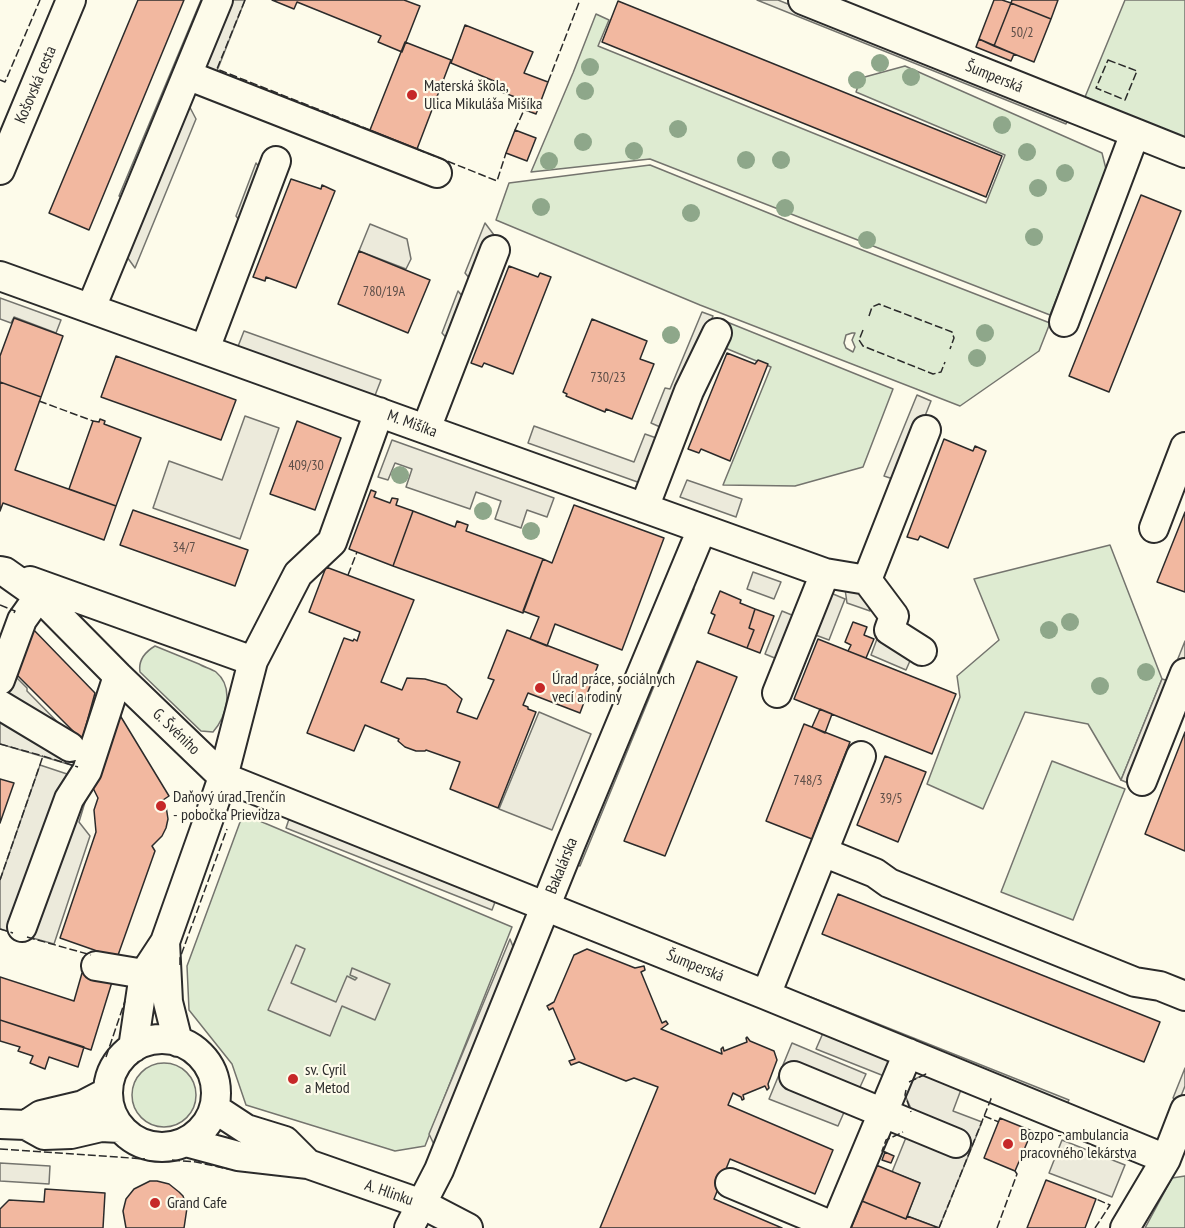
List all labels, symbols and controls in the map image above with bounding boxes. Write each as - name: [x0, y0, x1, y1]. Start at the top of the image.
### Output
- house number: 50/2: [1010, 25, 1034, 41]
- street label: Košovská cesta: [11, 43, 61, 127]
- street label: Šumperská: [963, 57, 1025, 97]
- place label: Materská škola, Ulica Mikuláša Mišíka: [424, 76, 542, 114]
- marker: Materská škola, Ulica Mikuláša Mišíka: [405, 88, 419, 102]
- house number: 780/19A: [363, 284, 405, 300]
- house number: 730/23: [590, 370, 626, 386]
- street label: M. Mišíka: [384, 406, 440, 442]
- house number: 409/30: [288, 458, 324, 474]
- house number: 34/7: [172, 540, 196, 556]
- place label: Úrad práce, sociálnych vecí a rodiny: [552, 669, 675, 707]
- marker: Úrad práce, sociálnych vecí a rodiny: [533, 681, 547, 695]
- street label: G. Švéniho: [148, 705, 204, 759]
- house number: 748/3: [793, 773, 823, 789]
- place label: Daňový úrad Trenčín - pobočka Prievidza: [173, 787, 285, 825]
- house number: 39/5: [879, 791, 903, 807]
- marker: Daňový úrad Trenčín - pobočka Prievidza: [154, 799, 168, 813]
- street label: Bakalárska: [542, 835, 582, 897]
- street label: Šumperská: [664, 946, 726, 986]
- place label: sv. Cyril a Metod: [305, 1060, 350, 1098]
- marker: sv. Cyril a Metod: [286, 1072, 300, 1086]
- place label: Bozpo - ambulancia pracovného lekárstva: [1020, 1125, 1137, 1163]
- marker: Bozpo - ambulancia pracovného lekárstva: [1001, 1137, 1015, 1151]
- street label: A. Hlinku: [362, 1176, 416, 1210]
- place label: Grand Cafe: [167, 1193, 227, 1213]
- marker: Grand Cafe: [148, 1196, 162, 1210]

